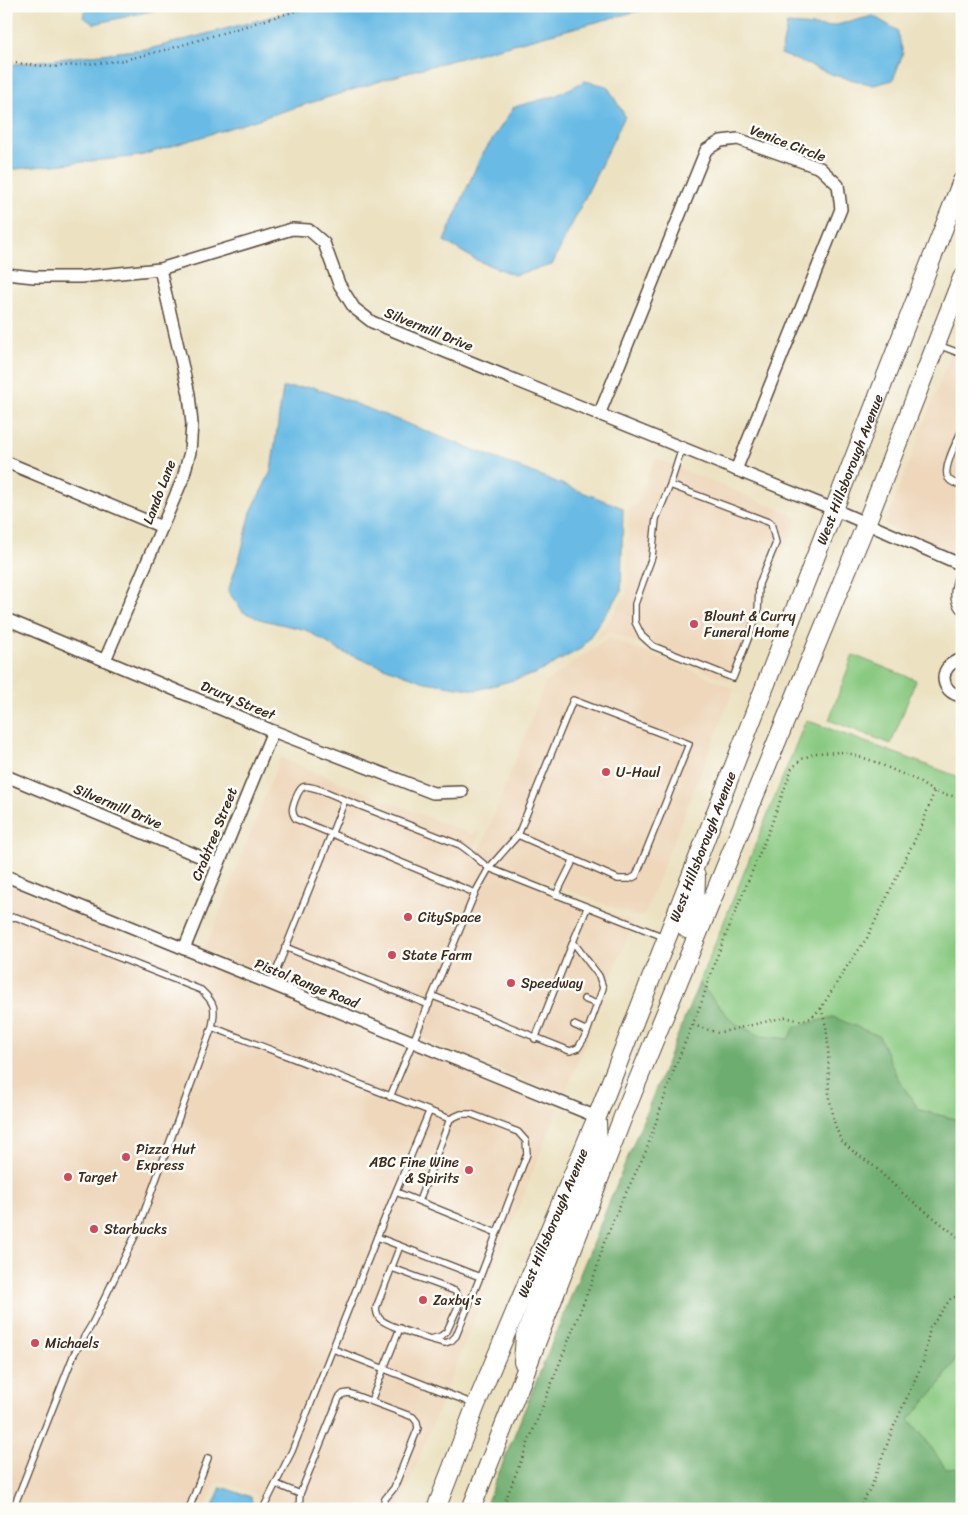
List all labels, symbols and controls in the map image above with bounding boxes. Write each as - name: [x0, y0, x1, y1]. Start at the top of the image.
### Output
- street label: Venice Circle: [746, 118, 830, 169]
- street label: Silvermill Drive: [381, 300, 477, 359]
- street label: West Hillsborough Avenue: [809, 390, 891, 549]
- street label: Lando Lane: [136, 456, 183, 528]
- place label: Blount & Curry Funeral Home: [704, 604, 797, 645]
- marker: Blount & Curry Funeral Home: [688, 618, 700, 630]
- street label: Drury Street: [197, 674, 280, 728]
- place label: U-Haul: [616, 760, 661, 785]
- marker: U-Haul: [600, 766, 612, 778]
- street label: West Hillsborough Avenue: [662, 768, 744, 926]
- street label: Silvermill Drive: [70, 777, 166, 836]
- street label: Crabtree Street: [184, 784, 245, 885]
- place label: CitySpace: [418, 905, 481, 930]
- marker: CitySpace: [402, 911, 414, 923]
- place label: State Farm: [402, 943, 472, 968]
- marker: State Farm: [386, 949, 398, 961]
- street label: Pistol Range Road: [251, 951, 364, 1016]
- place label: Speedway: [521, 971, 584, 996]
- marker: Speedway: [505, 977, 517, 989]
- place label: Pizza Hut Express: [136, 1137, 197, 1178]
- street label: West Hillsborough Avenue: [510, 1144, 596, 1302]
- place label: ABC Fine Wine & Spirits: [368, 1150, 460, 1191]
- marker: Pizza Hut Express: [120, 1151, 132, 1163]
- marker: ABC Fine Wine & Spirits: [463, 1164, 475, 1176]
- place label: Target: [78, 1165, 119, 1190]
- marker: Target: [62, 1171, 74, 1183]
- place label: Starbucks: [104, 1217, 167, 1242]
- marker: Starbucks: [88, 1223, 100, 1235]
- place label: Zaxby's: [433, 1288, 482, 1313]
- marker: Zaxby's: [417, 1294, 429, 1306]
- place label: Michaels: [45, 1331, 99, 1356]
- marker: Michaels: [29, 1337, 41, 1349]

